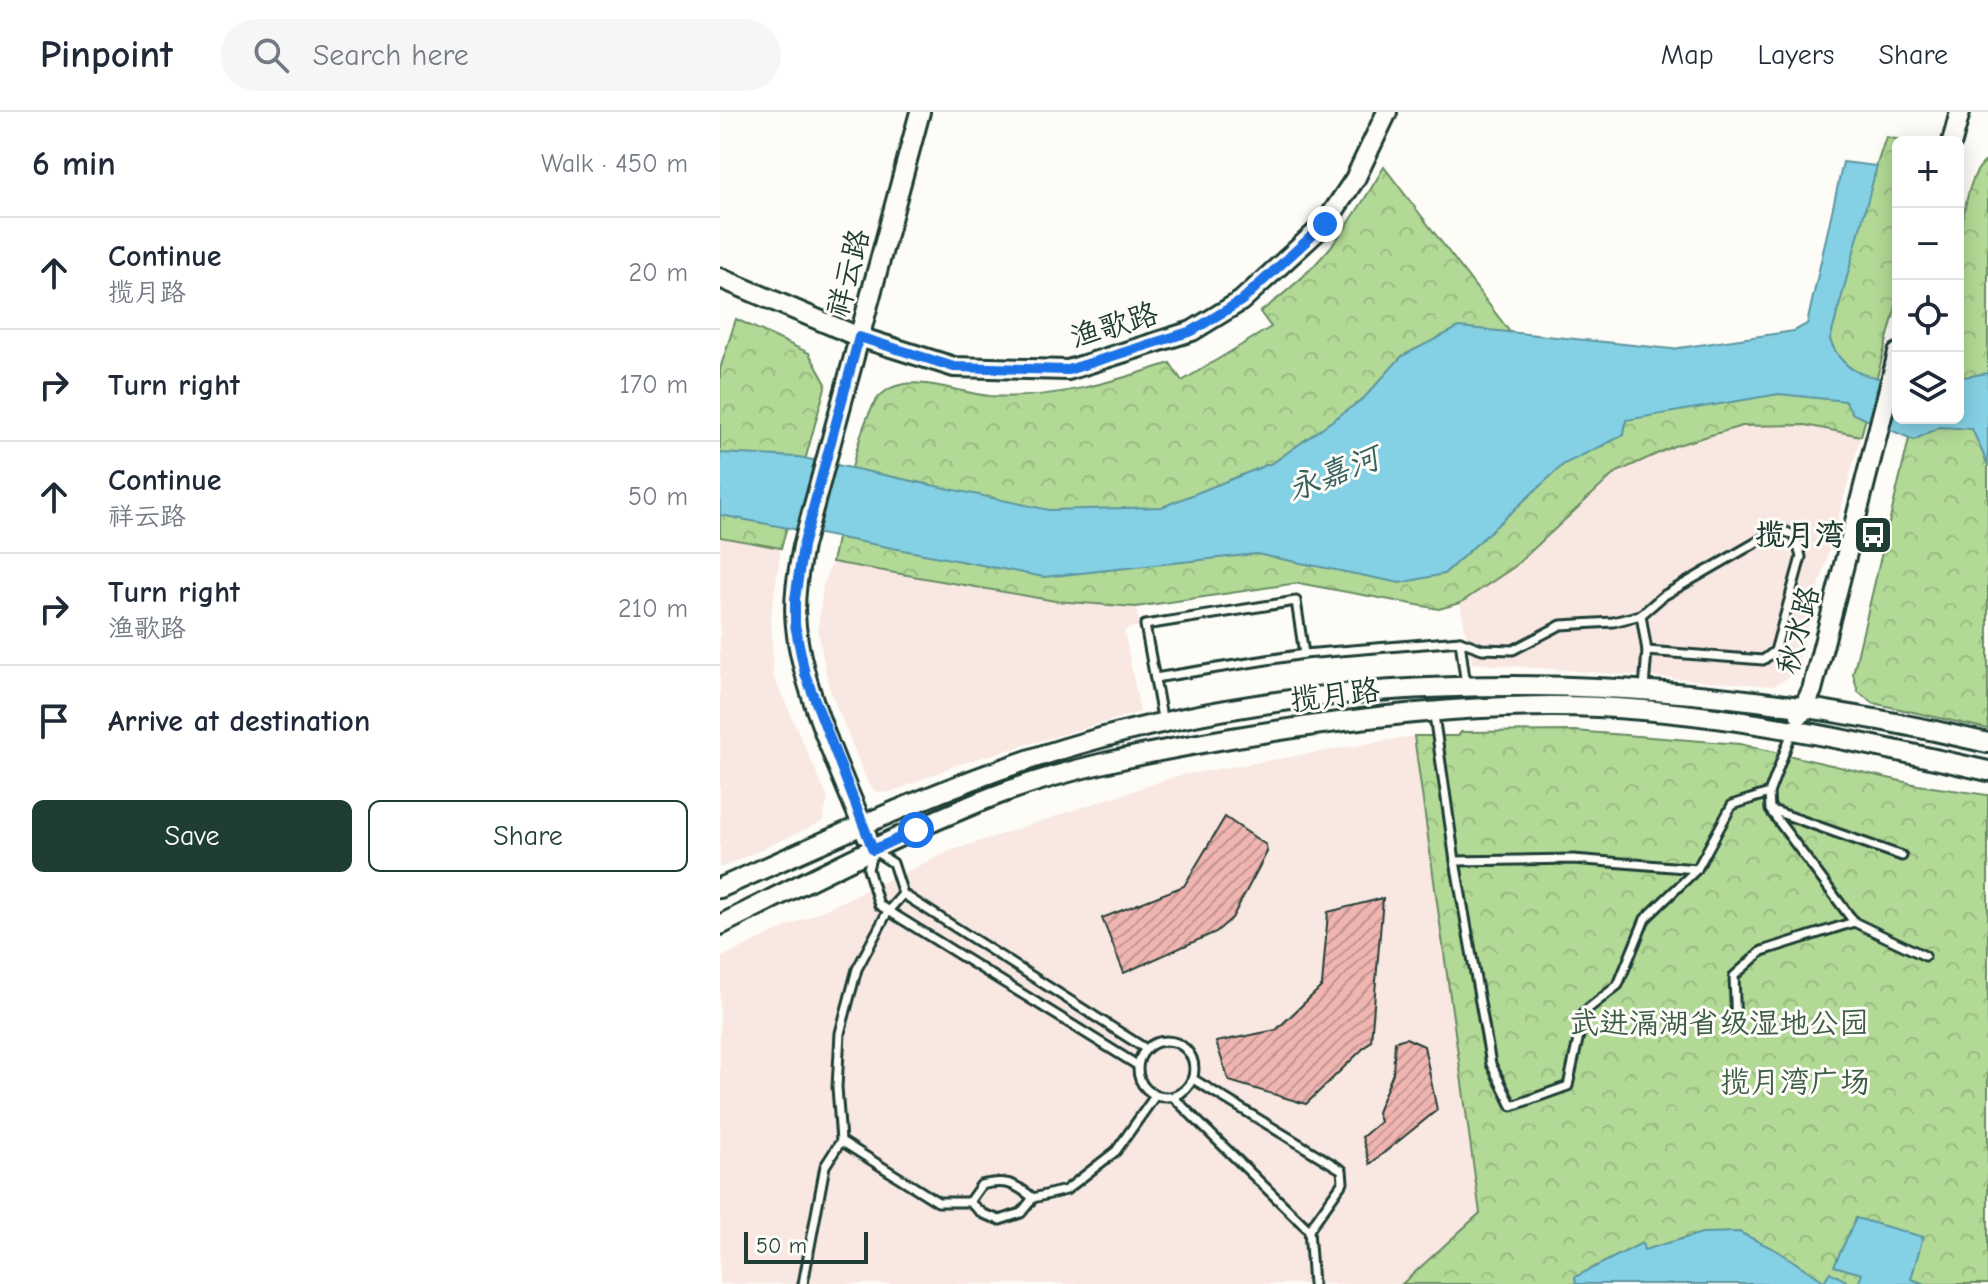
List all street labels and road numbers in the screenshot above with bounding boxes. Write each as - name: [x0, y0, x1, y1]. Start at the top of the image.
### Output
- street label: 祥云路: [820, 225, 877, 321]
- street label: 渔歌路: [1066, 296, 1162, 355]
- street label: 秋水路: [1770, 582, 1827, 678]
- street label: 揽月路: [1288, 673, 1382, 718]

